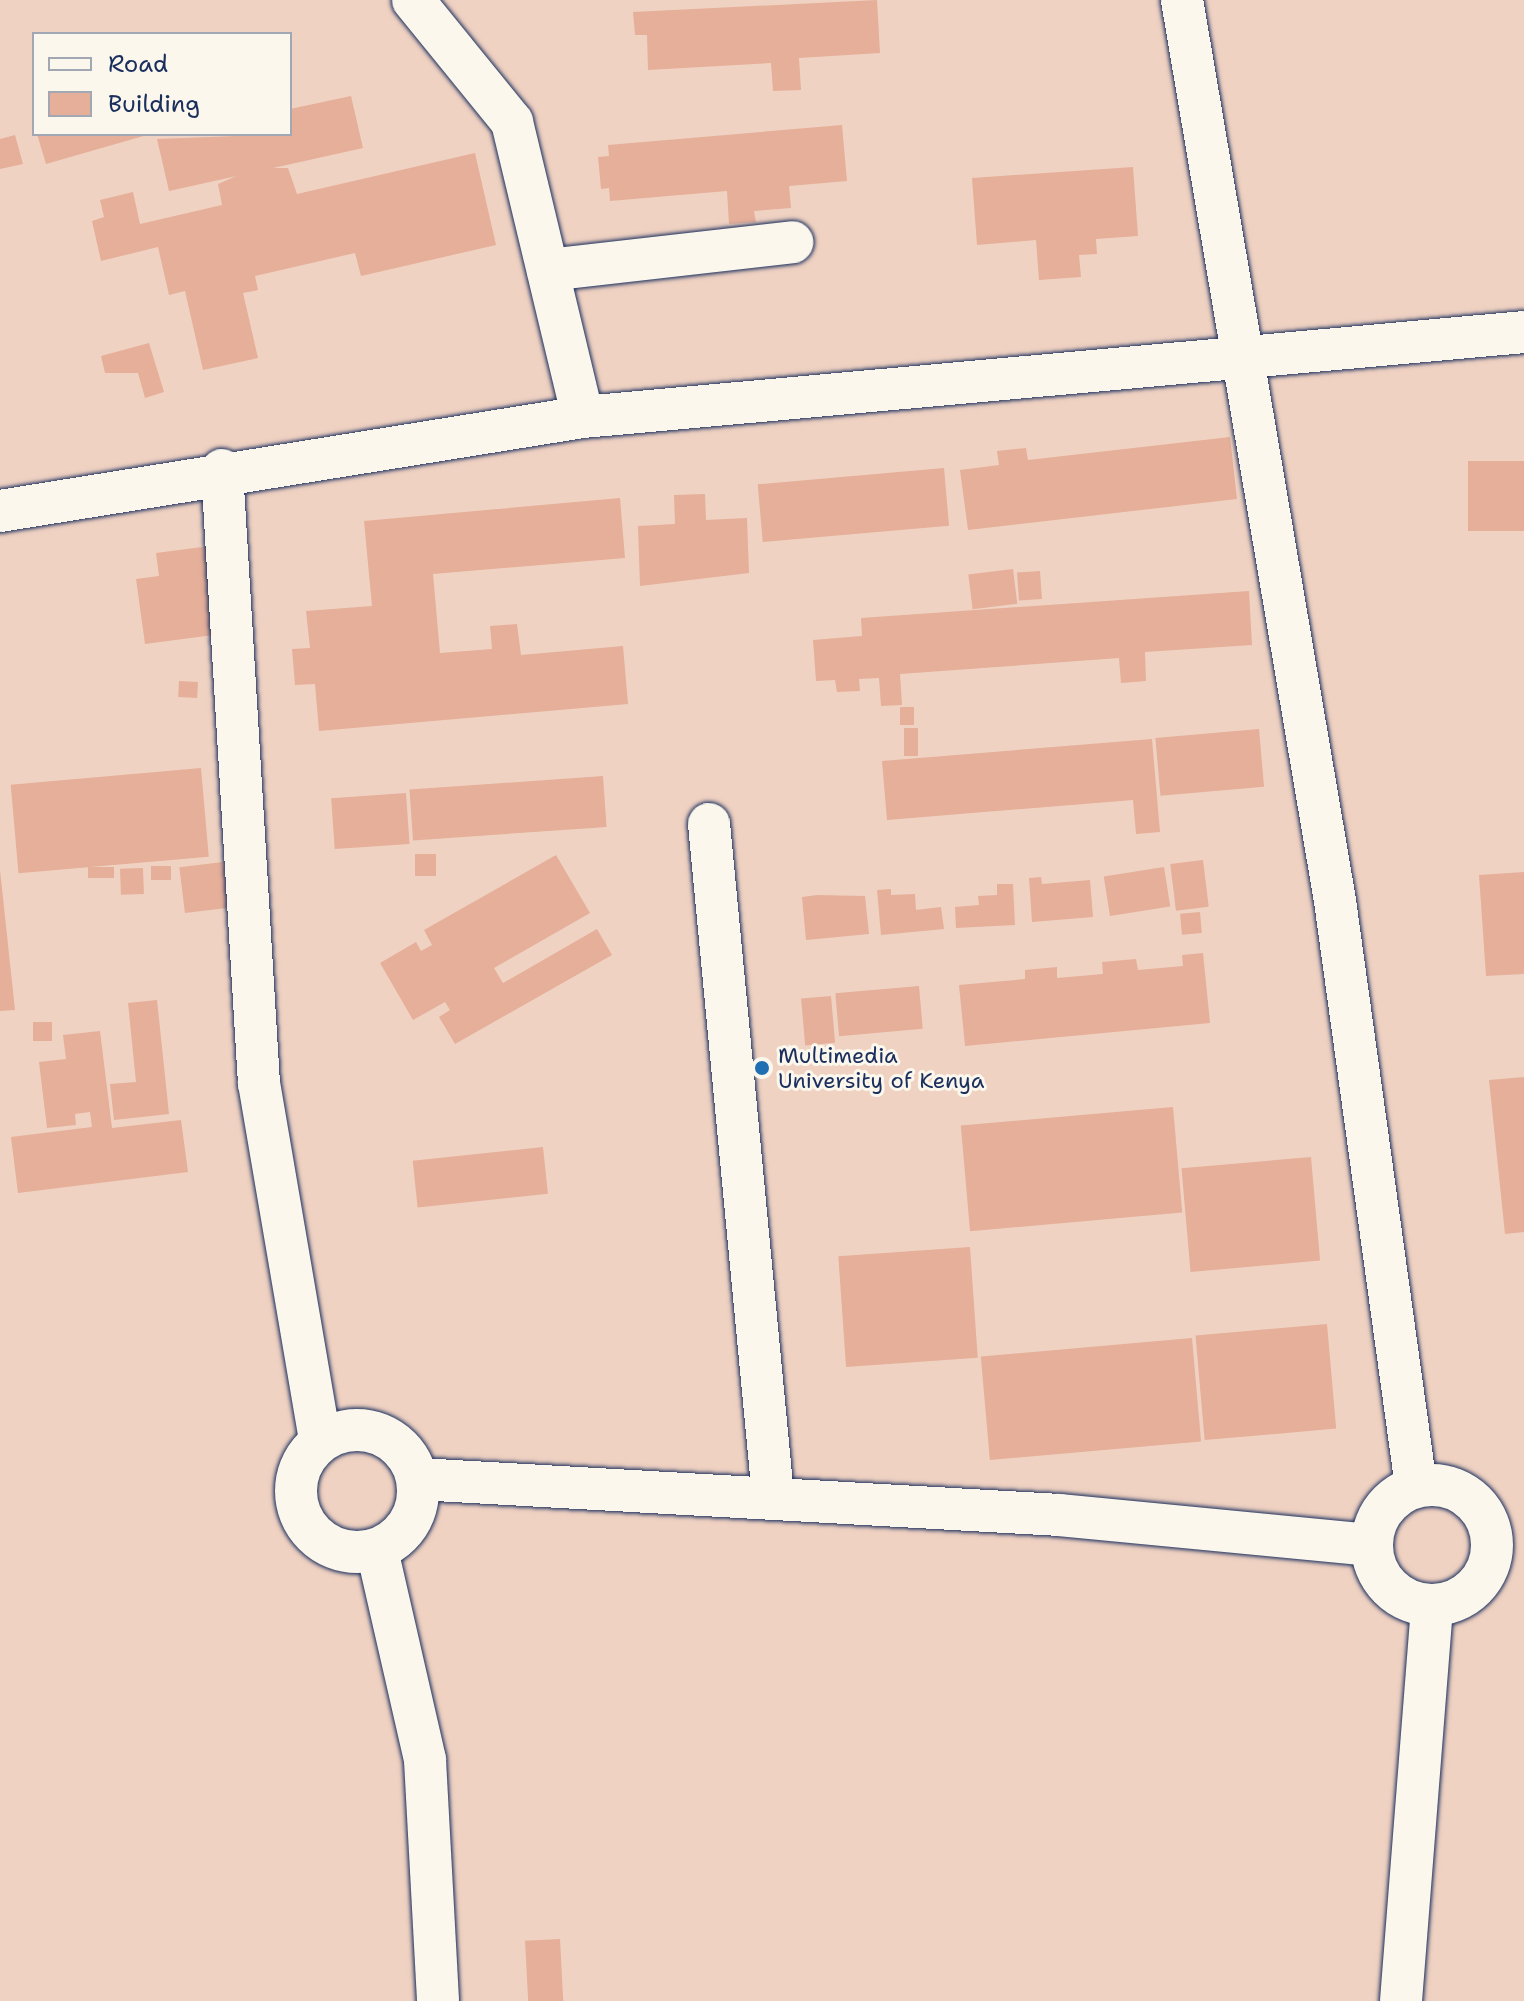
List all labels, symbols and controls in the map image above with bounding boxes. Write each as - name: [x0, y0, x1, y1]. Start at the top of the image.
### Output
- legend: [32, 32, 292, 136]
- text: Road: [108, 48, 168, 80]
- text: Building: [108, 88, 200, 120]
- place label: Multimedia University of Kenya: [778, 1042, 984, 1094]
- marker: Multimedia University of Kenya: [753, 1059, 771, 1077]

